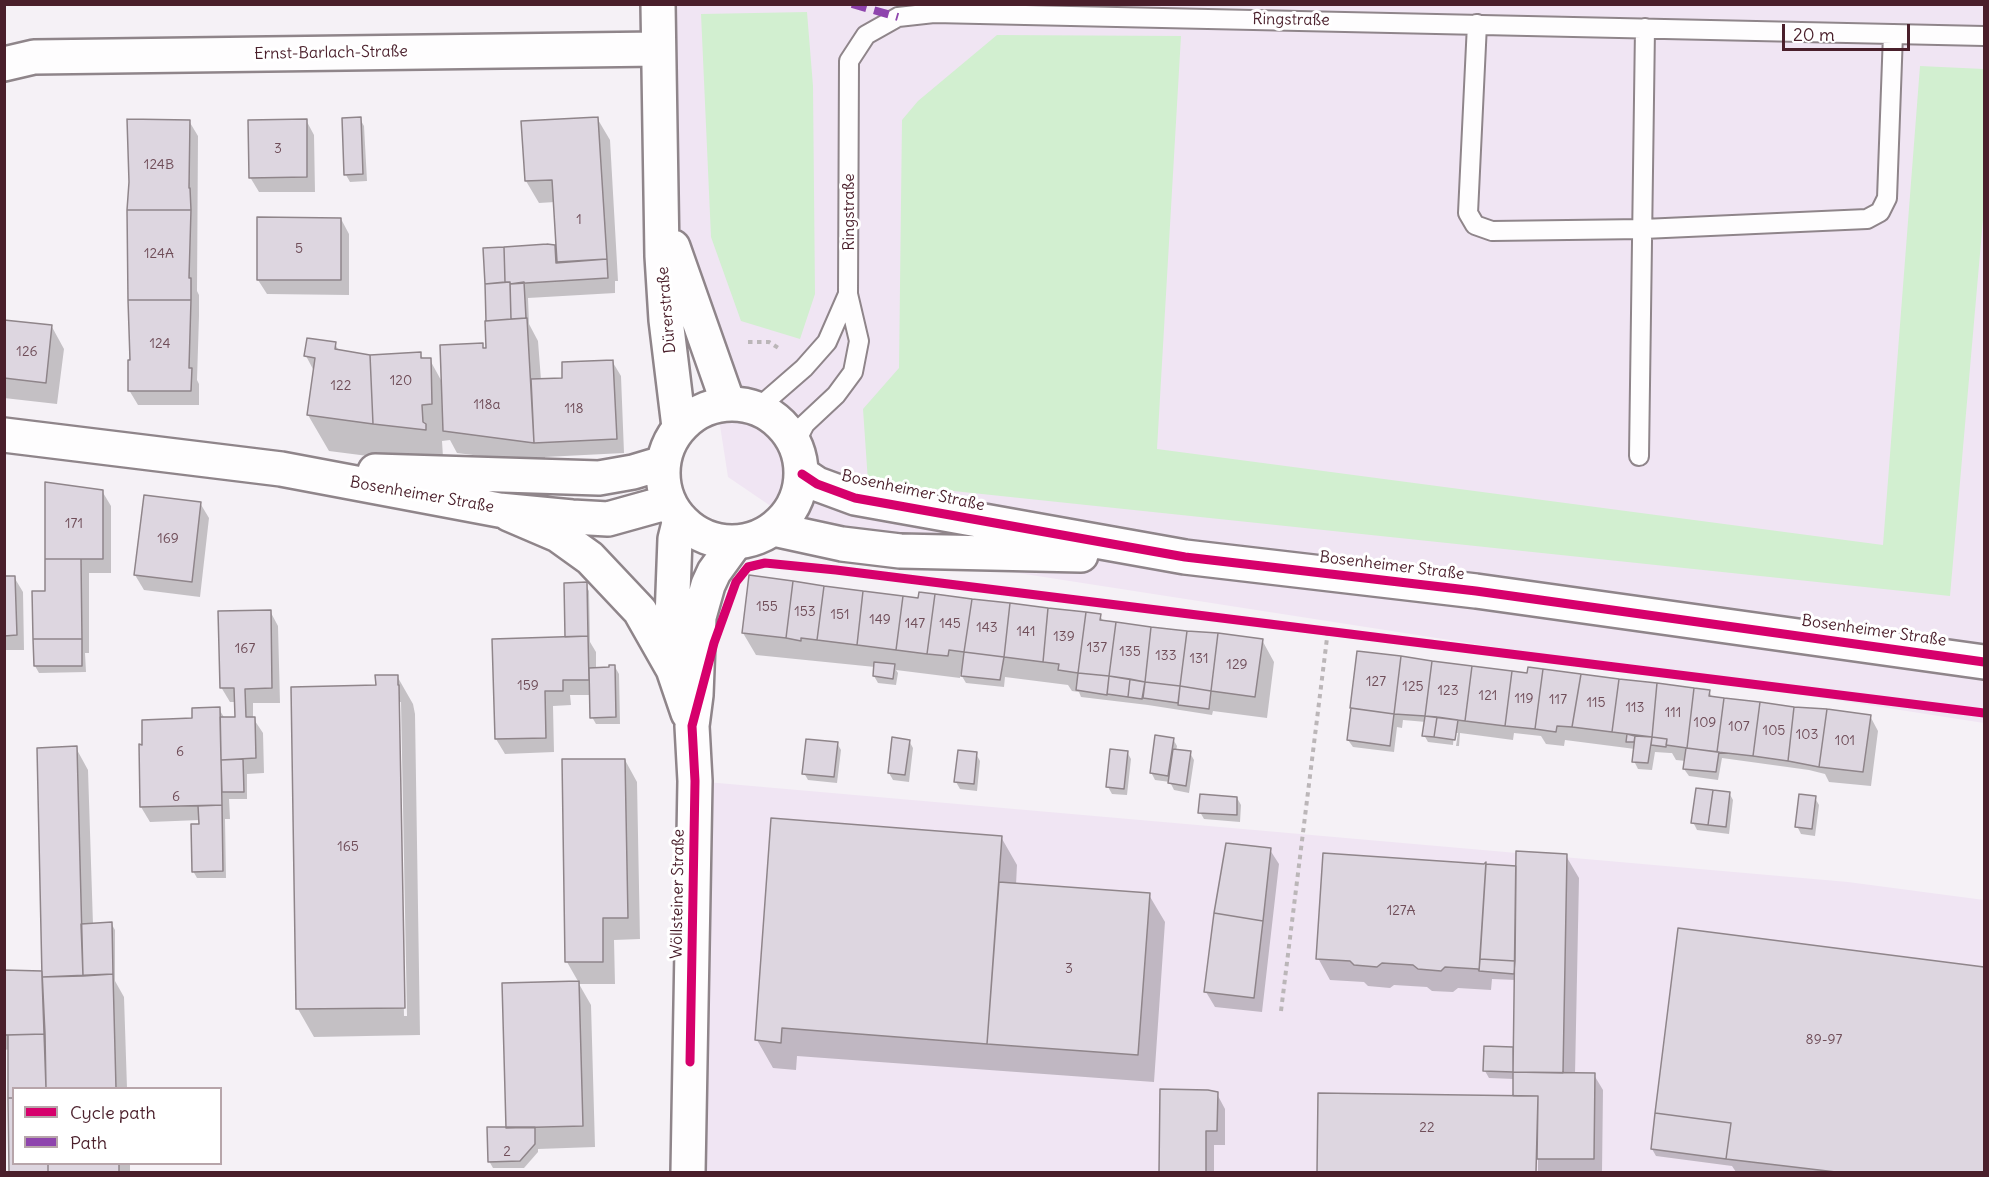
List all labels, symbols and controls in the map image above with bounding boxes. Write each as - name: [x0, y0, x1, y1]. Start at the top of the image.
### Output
- street label: Ringstraße: [1252, 10, 1330, 30]
- scale bar: [1785, 12, 1912, 50]
- text: 20 m: [1793, 23, 1835, 46]
- street label: Ernst-Barlach-Straße: [254, 42, 408, 64]
- house number: 3: [274, 141, 282, 157]
- house number: 124B: [144, 157, 174, 173]
- street label: Ringstraße: [839, 173, 859, 251]
- house number: 1: [576, 212, 582, 228]
- house number: 5: [295, 241, 303, 257]
- house number: 124A: [144, 246, 174, 262]
- street label: Dürerstraße: [654, 266, 680, 354]
- house number: 124: [149, 336, 171, 352]
- house number: 126: [16, 344, 38, 360]
- house number: 120: [390, 373, 412, 389]
- house number: 122: [331, 378, 351, 394]
- house number: 118a: [473, 397, 501, 413]
- house number: 118: [564, 401, 584, 417]
- street label: Bosenheimer Straße: [840, 466, 986, 516]
- street label: Bosenheimer Straße: [348, 473, 496, 517]
- house number: 171: [65, 516, 83, 532]
- house number: 169: [157, 531, 179, 547]
- street label: Bosenheimer Straße: [1318, 548, 1466, 584]
- house number: 155: [756, 599, 778, 615]
- house number: 153: [794, 604, 816, 620]
- house number: 151: [830, 607, 850, 623]
- street label: Bosenheimer Straße: [1800, 611, 1948, 651]
- house number: 149: [869, 612, 891, 628]
- house number: 147: [905, 616, 925, 632]
- house number: 145: [939, 616, 961, 632]
- house number: 143: [976, 620, 998, 636]
- house number: 141: [1016, 624, 1036, 640]
- house number: 139: [1053, 629, 1075, 645]
- house number: 137: [1087, 640, 1107, 656]
- house number: 167: [235, 641, 255, 657]
- house number: 135: [1119, 644, 1141, 660]
- house number: 133: [1155, 648, 1177, 664]
- house number: 131: [1190, 651, 1208, 667]
- house number: 129: [1226, 657, 1248, 673]
- house number: 127: [1366, 674, 1386, 690]
- house number: 159: [517, 678, 539, 694]
- house number: 125: [1402, 679, 1424, 695]
- house number: 123: [1437, 683, 1459, 699]
- house number: 121: [1479, 688, 1497, 704]
- house number: 119: [1514, 691, 1534, 707]
- house number: 117: [1549, 692, 1567, 708]
- house number: 115: [1586, 695, 1606, 711]
- house number: 113: [1625, 700, 1645, 716]
- house number: 111: [1665, 705, 1681, 721]
- house number: 109: [1694, 715, 1716, 731]
- house number: 107: [1728, 719, 1750, 735]
- house number: 105: [1763, 723, 1785, 739]
- house number: 103: [1796, 727, 1818, 743]
- house number: 101: [1835, 733, 1855, 749]
- house number: 6: [176, 744, 184, 760]
- house number: 6: [172, 789, 180, 805]
- street label: Wöllsteiner Straße: [667, 829, 689, 959]
- house number: 165: [337, 839, 359, 855]
- house number: 127A: [1387, 903, 1415, 919]
- house number: 3: [1065, 961, 1073, 977]
- house number: 89-97: [1806, 1032, 1842, 1048]
- legend: [12, 1087, 222, 1165]
- text: Cycle path: [70, 1101, 156, 1124]
- house number: 22: [1419, 1120, 1435, 1136]
- text: Path: [70, 1131, 107, 1154]
- house number: 2: [503, 1144, 511, 1160]

